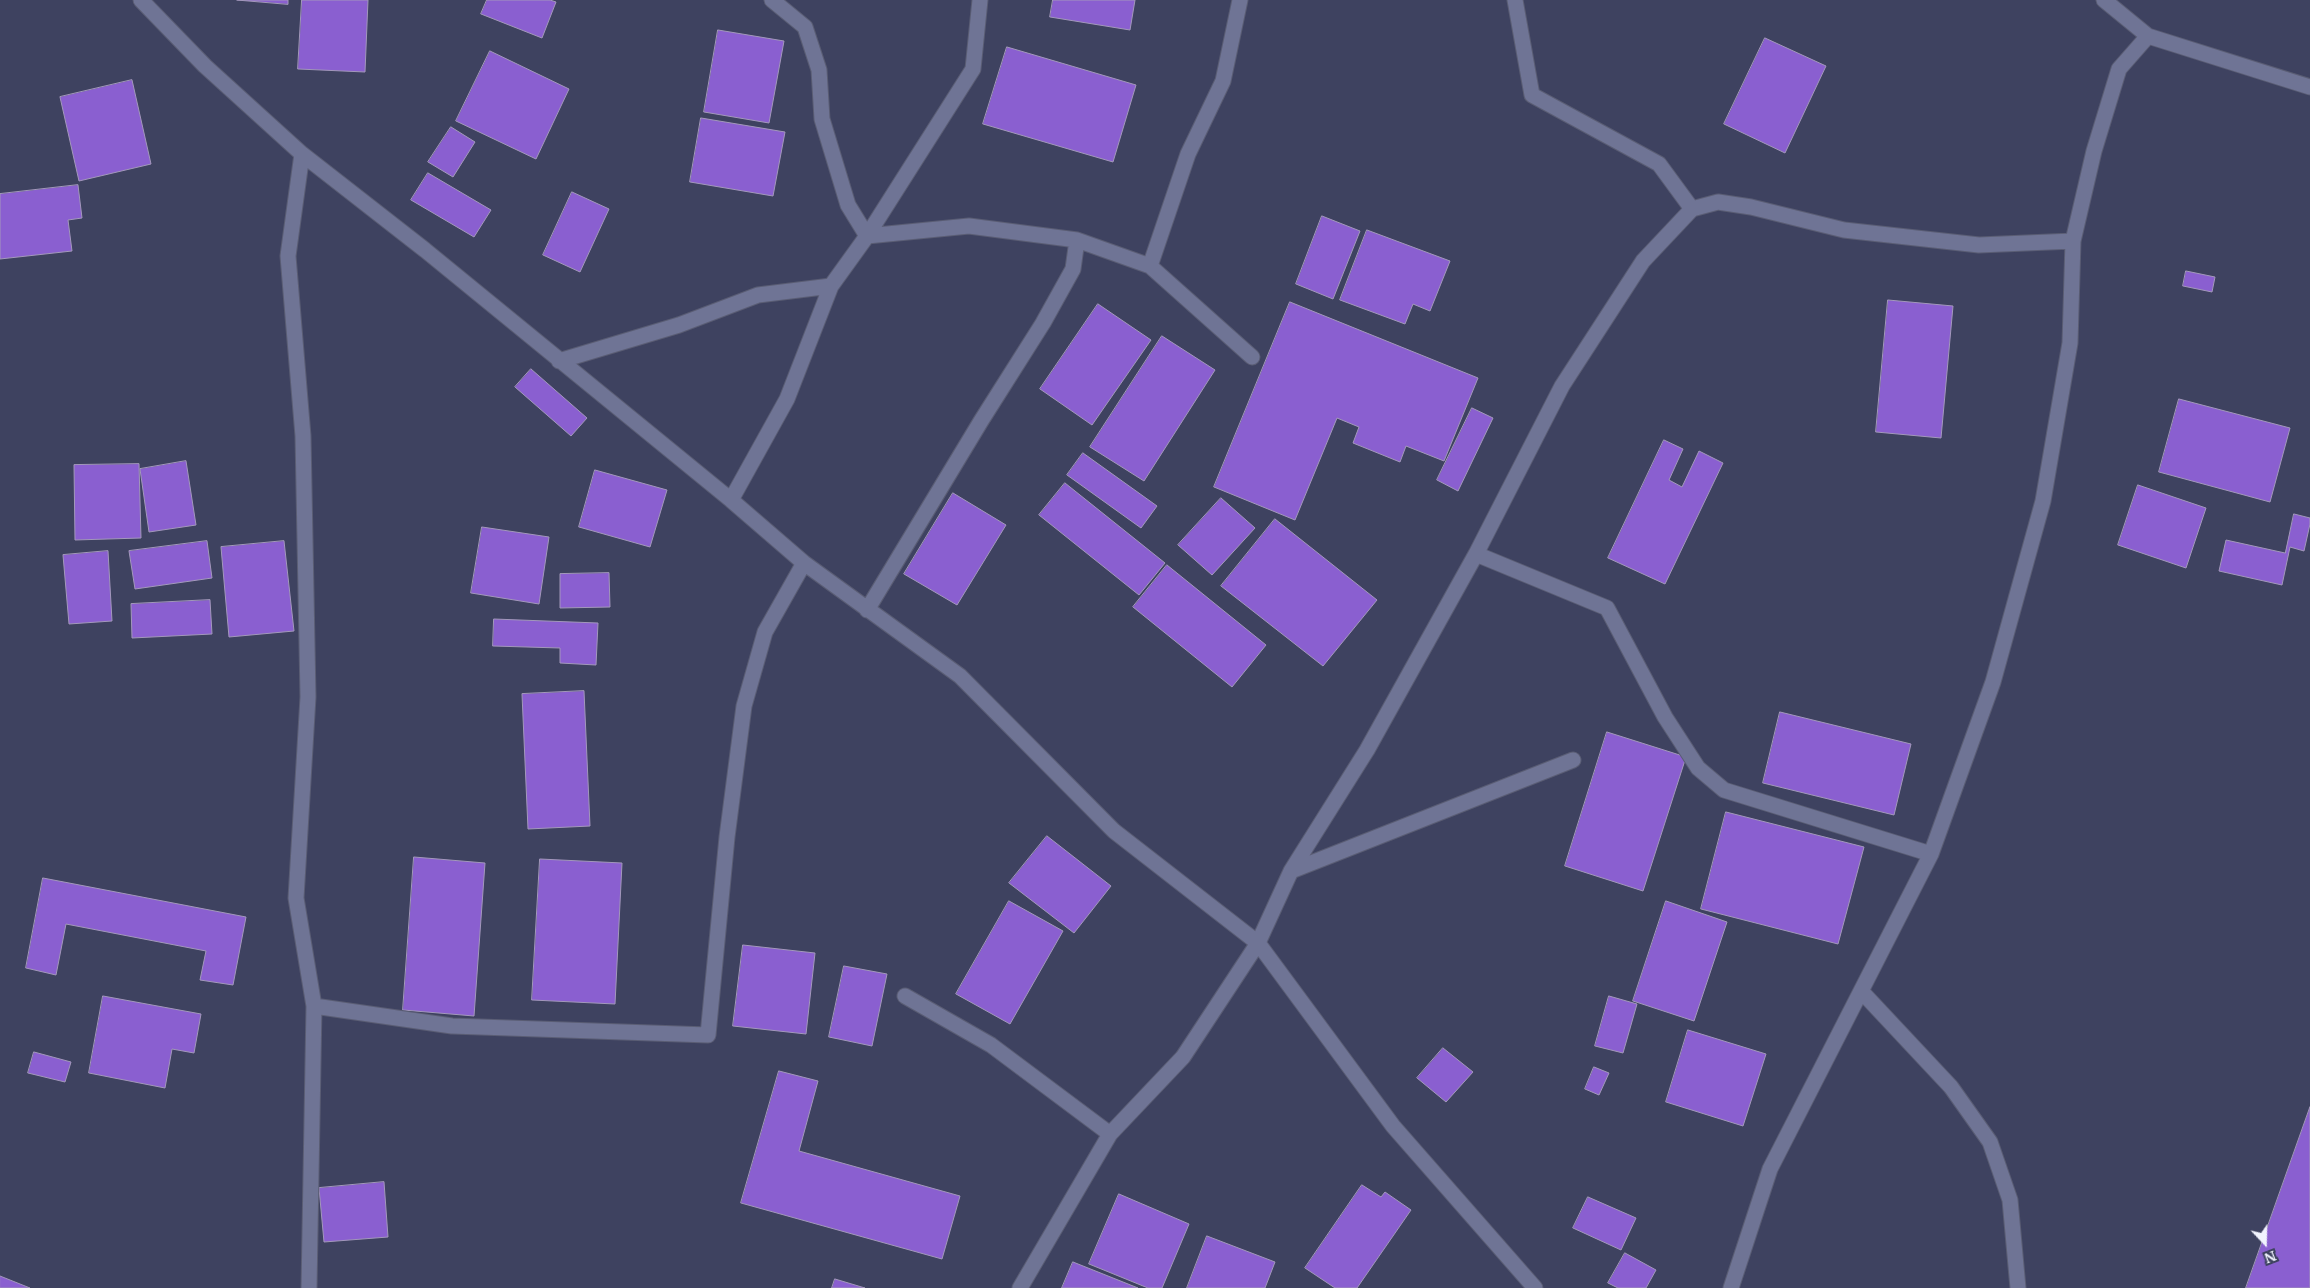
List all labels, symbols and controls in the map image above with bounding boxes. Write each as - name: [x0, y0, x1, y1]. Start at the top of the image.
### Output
- north arrow: [2240, 1218, 2290, 1268]
- text: N: [2262, 1247, 2279, 1267]

